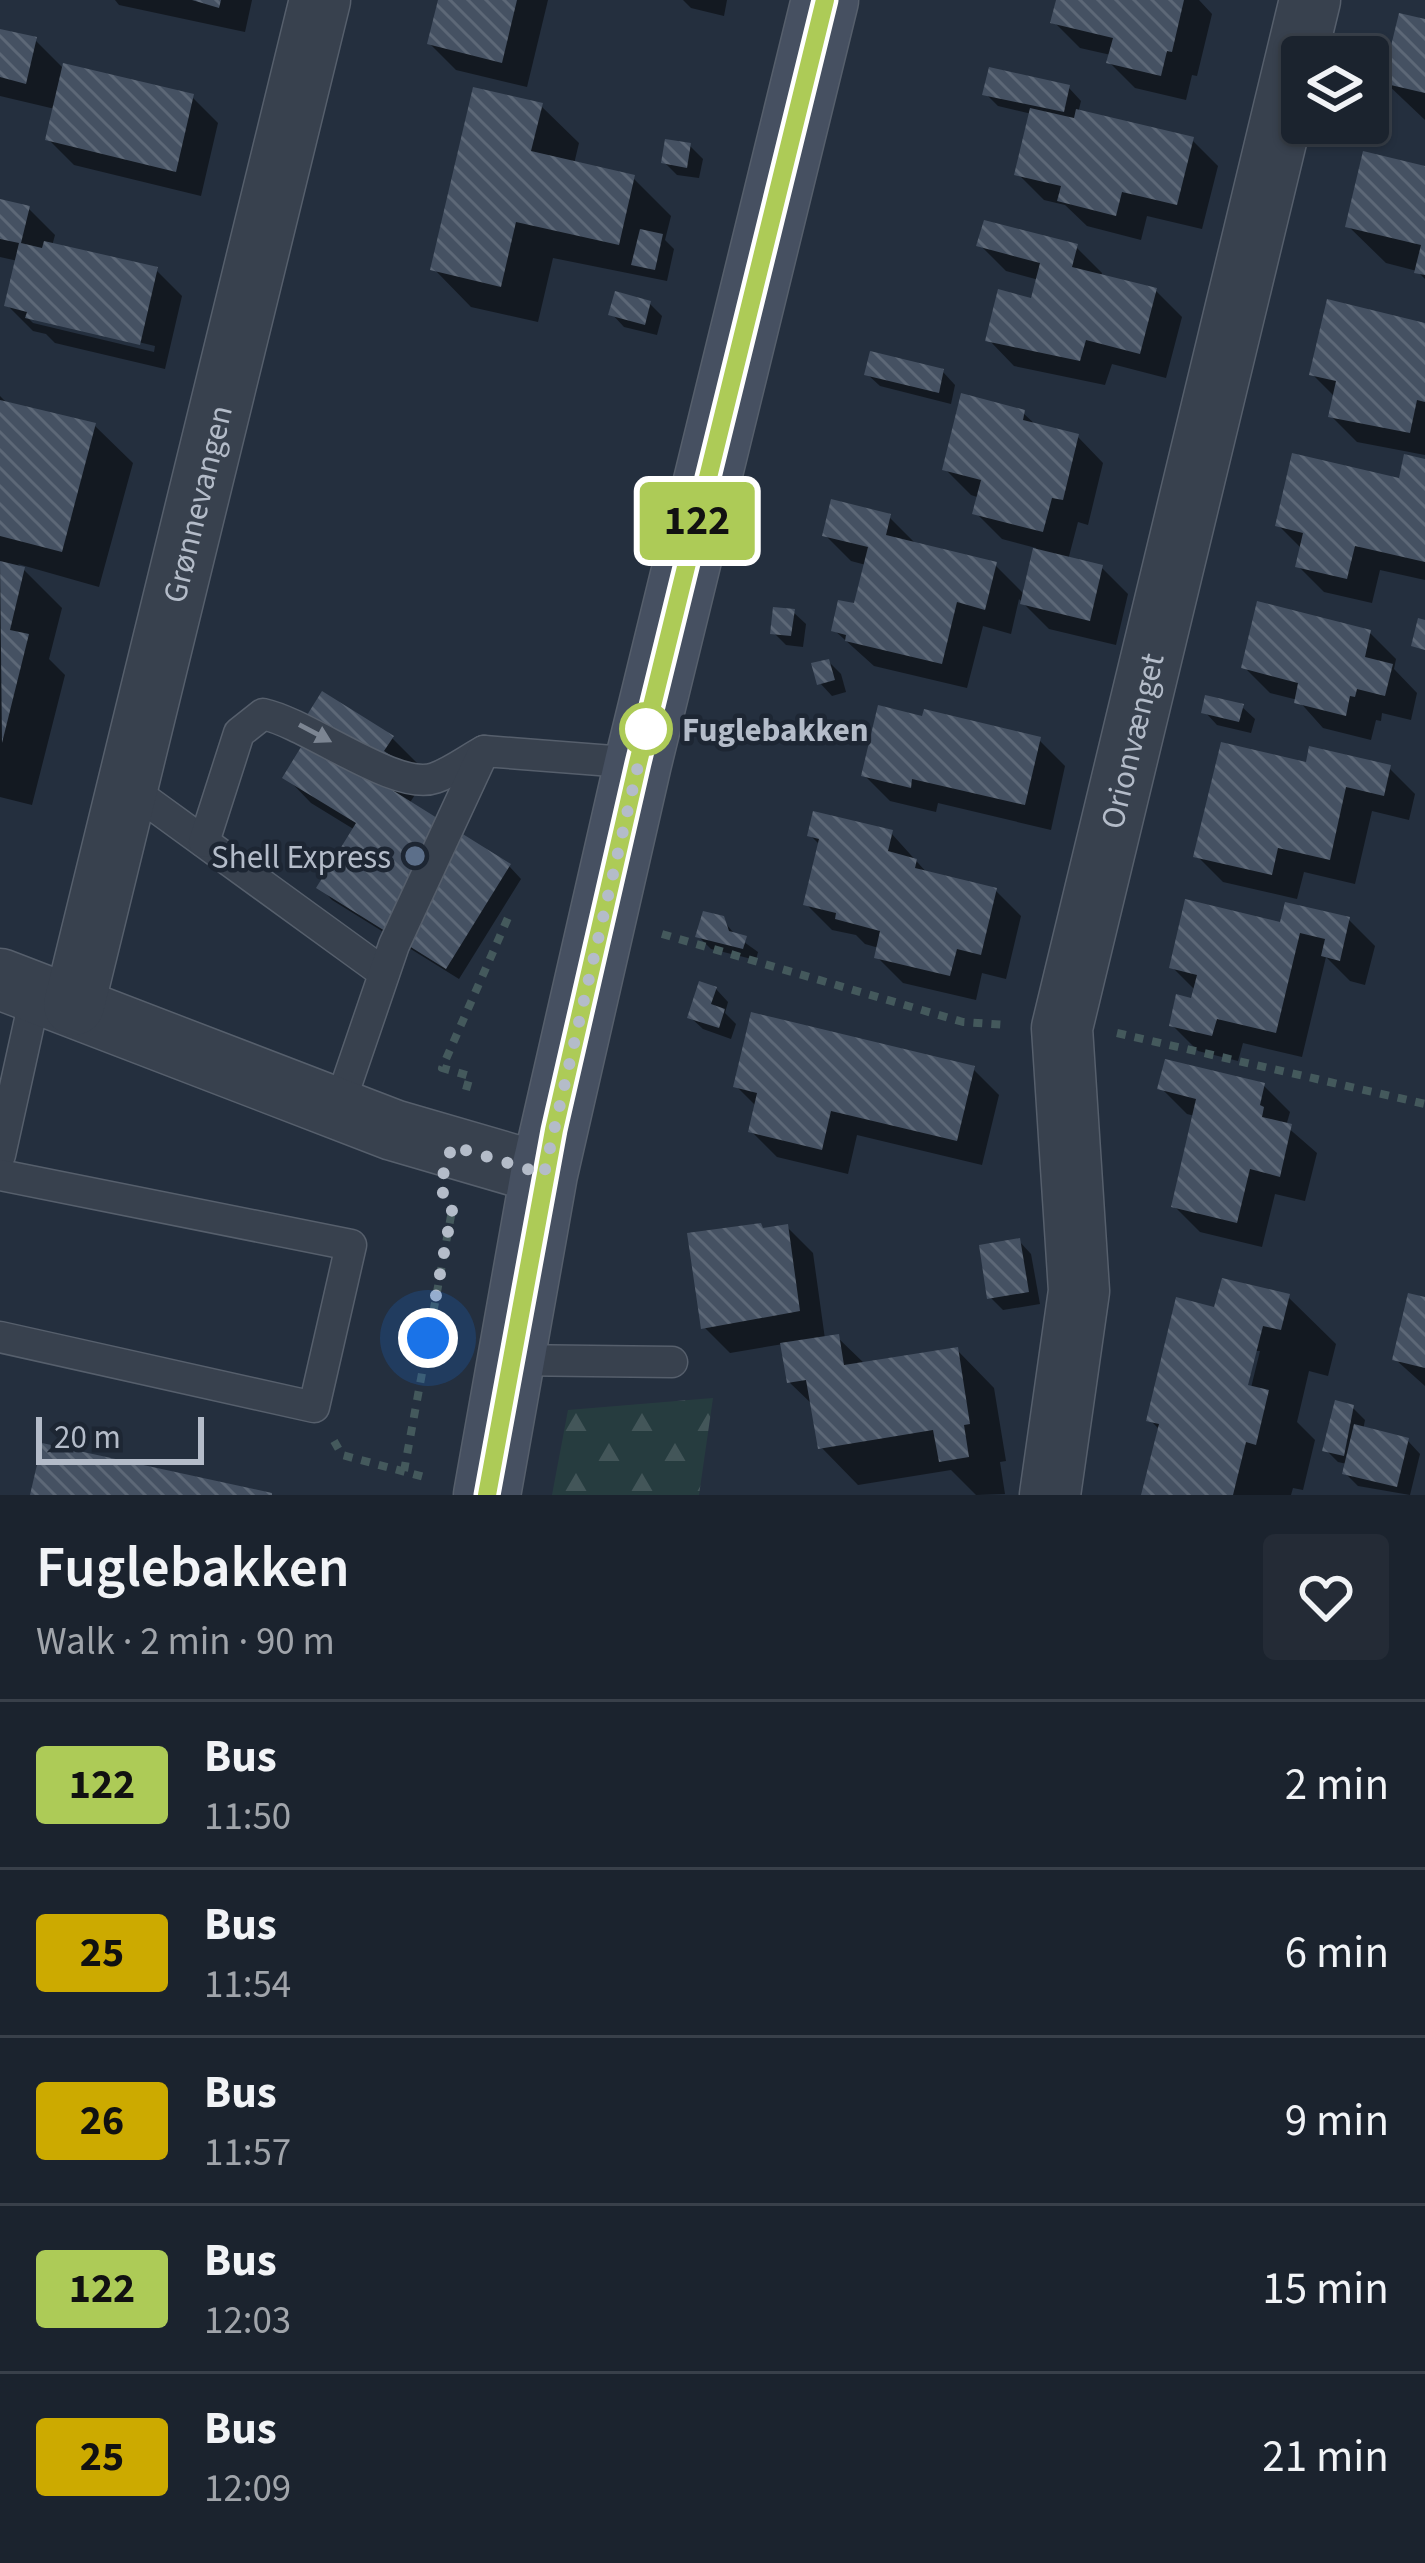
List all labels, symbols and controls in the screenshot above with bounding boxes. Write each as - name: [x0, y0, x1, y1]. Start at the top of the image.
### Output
- map controls: [1281, 36, 1389, 144]
- button: layers: [1281, 36, 1389, 144]
- street label: Grønnevangen: [151, 400, 245, 608]
- line badge: 122: [628, 482, 766, 560]
- text: 122: [664, 491, 730, 551]
- street label: Orionvænget: [1089, 648, 1177, 834]
- marker: Fuglebakken: [621, 704, 671, 754]
- place label: Fuglebakken: [682, 707, 869, 754]
- one-way arrow: [297, 722, 332, 743]
- place label: Shell Express: [211, 834, 391, 881]
- marker: Shell Express: [402, 843, 428, 869]
- your location: [398, 1308, 458, 1368]
- scale bar: [36, 1411, 204, 1464]
- text: 20 m: [54, 1414, 121, 1461]
- text: Fuglebakken: [36, 1528, 350, 1609]
- button: heart: [1263, 1534, 1389, 1660]
- text: Walk · 2 min · 90 m: [36, 1614, 335, 1670]
- text: Bus: [204, 1725, 277, 1789]
- text: 2 min: [1285, 1753, 1389, 1817]
- text: 122: [69, 1755, 135, 1815]
- text: 11:50: [204, 1789, 291, 1845]
- text: Bus: [204, 1893, 277, 1957]
- text: 6 min: [1285, 1921, 1389, 1985]
- text: 25: [80, 1923, 124, 1983]
- text: 11:54: [204, 1957, 291, 2013]
- text: Bus: [204, 2061, 277, 2125]
- text: 9 min: [1285, 2089, 1389, 2153]
- text: 26: [80, 2091, 124, 2151]
- text: 11:57: [204, 2125, 291, 2181]
- text: Bus: [204, 2229, 277, 2293]
- text: 15 min: [1262, 2257, 1389, 2321]
- text: 122: [69, 2259, 135, 2319]
- text: 12:03: [204, 2293, 291, 2349]
- text: Bus: [204, 2397, 277, 2461]
- text: 21 min: [1262, 2425, 1389, 2489]
- text: 25: [80, 2427, 124, 2487]
- text: 12:09: [204, 2461, 291, 2517]

